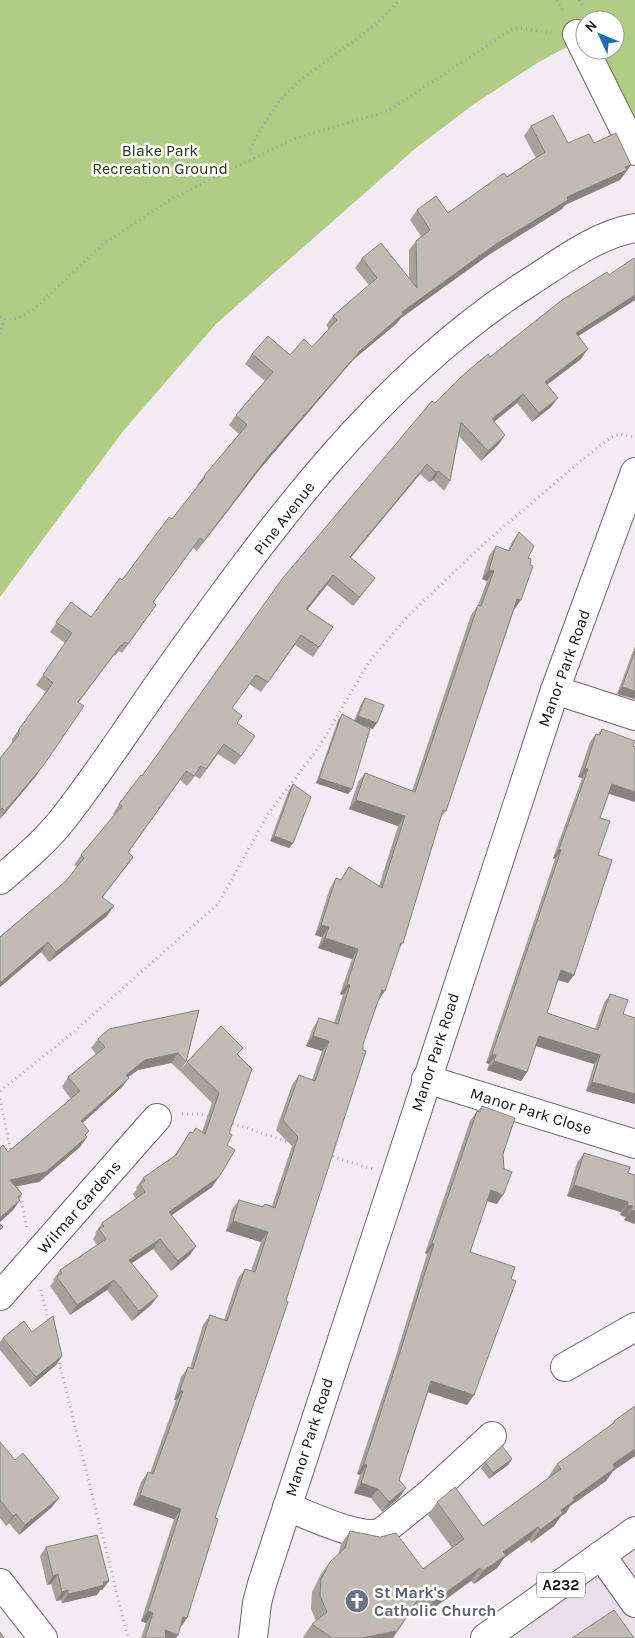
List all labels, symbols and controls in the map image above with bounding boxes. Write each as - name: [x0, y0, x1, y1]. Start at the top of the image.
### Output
- north arrow: [575, 10, 625, 60]
- text: N: [581, 17, 601, 36]
- park label: Blake Park Recreation Ground: [92, 141, 228, 178]
- street label: Pine Avenue: [249, 477, 319, 559]
- street label: Manor Park Road: [534, 607, 594, 729]
- street label: Manor Park Road: [407, 990, 463, 1114]
- street label: Manor Park Close: [468, 1083, 594, 1139]
- street label: Wilmar Gardens: [33, 1156, 125, 1258]
- street label: Manor Park Road: [281, 1375, 337, 1499]
- road number: A232: [537, 1572, 585, 1598]
- place label: St Mark's Catholic Church: [374, 1583, 496, 1620]
- church icon: St Mark's Catholic Church: [344, 1588, 370, 1614]

